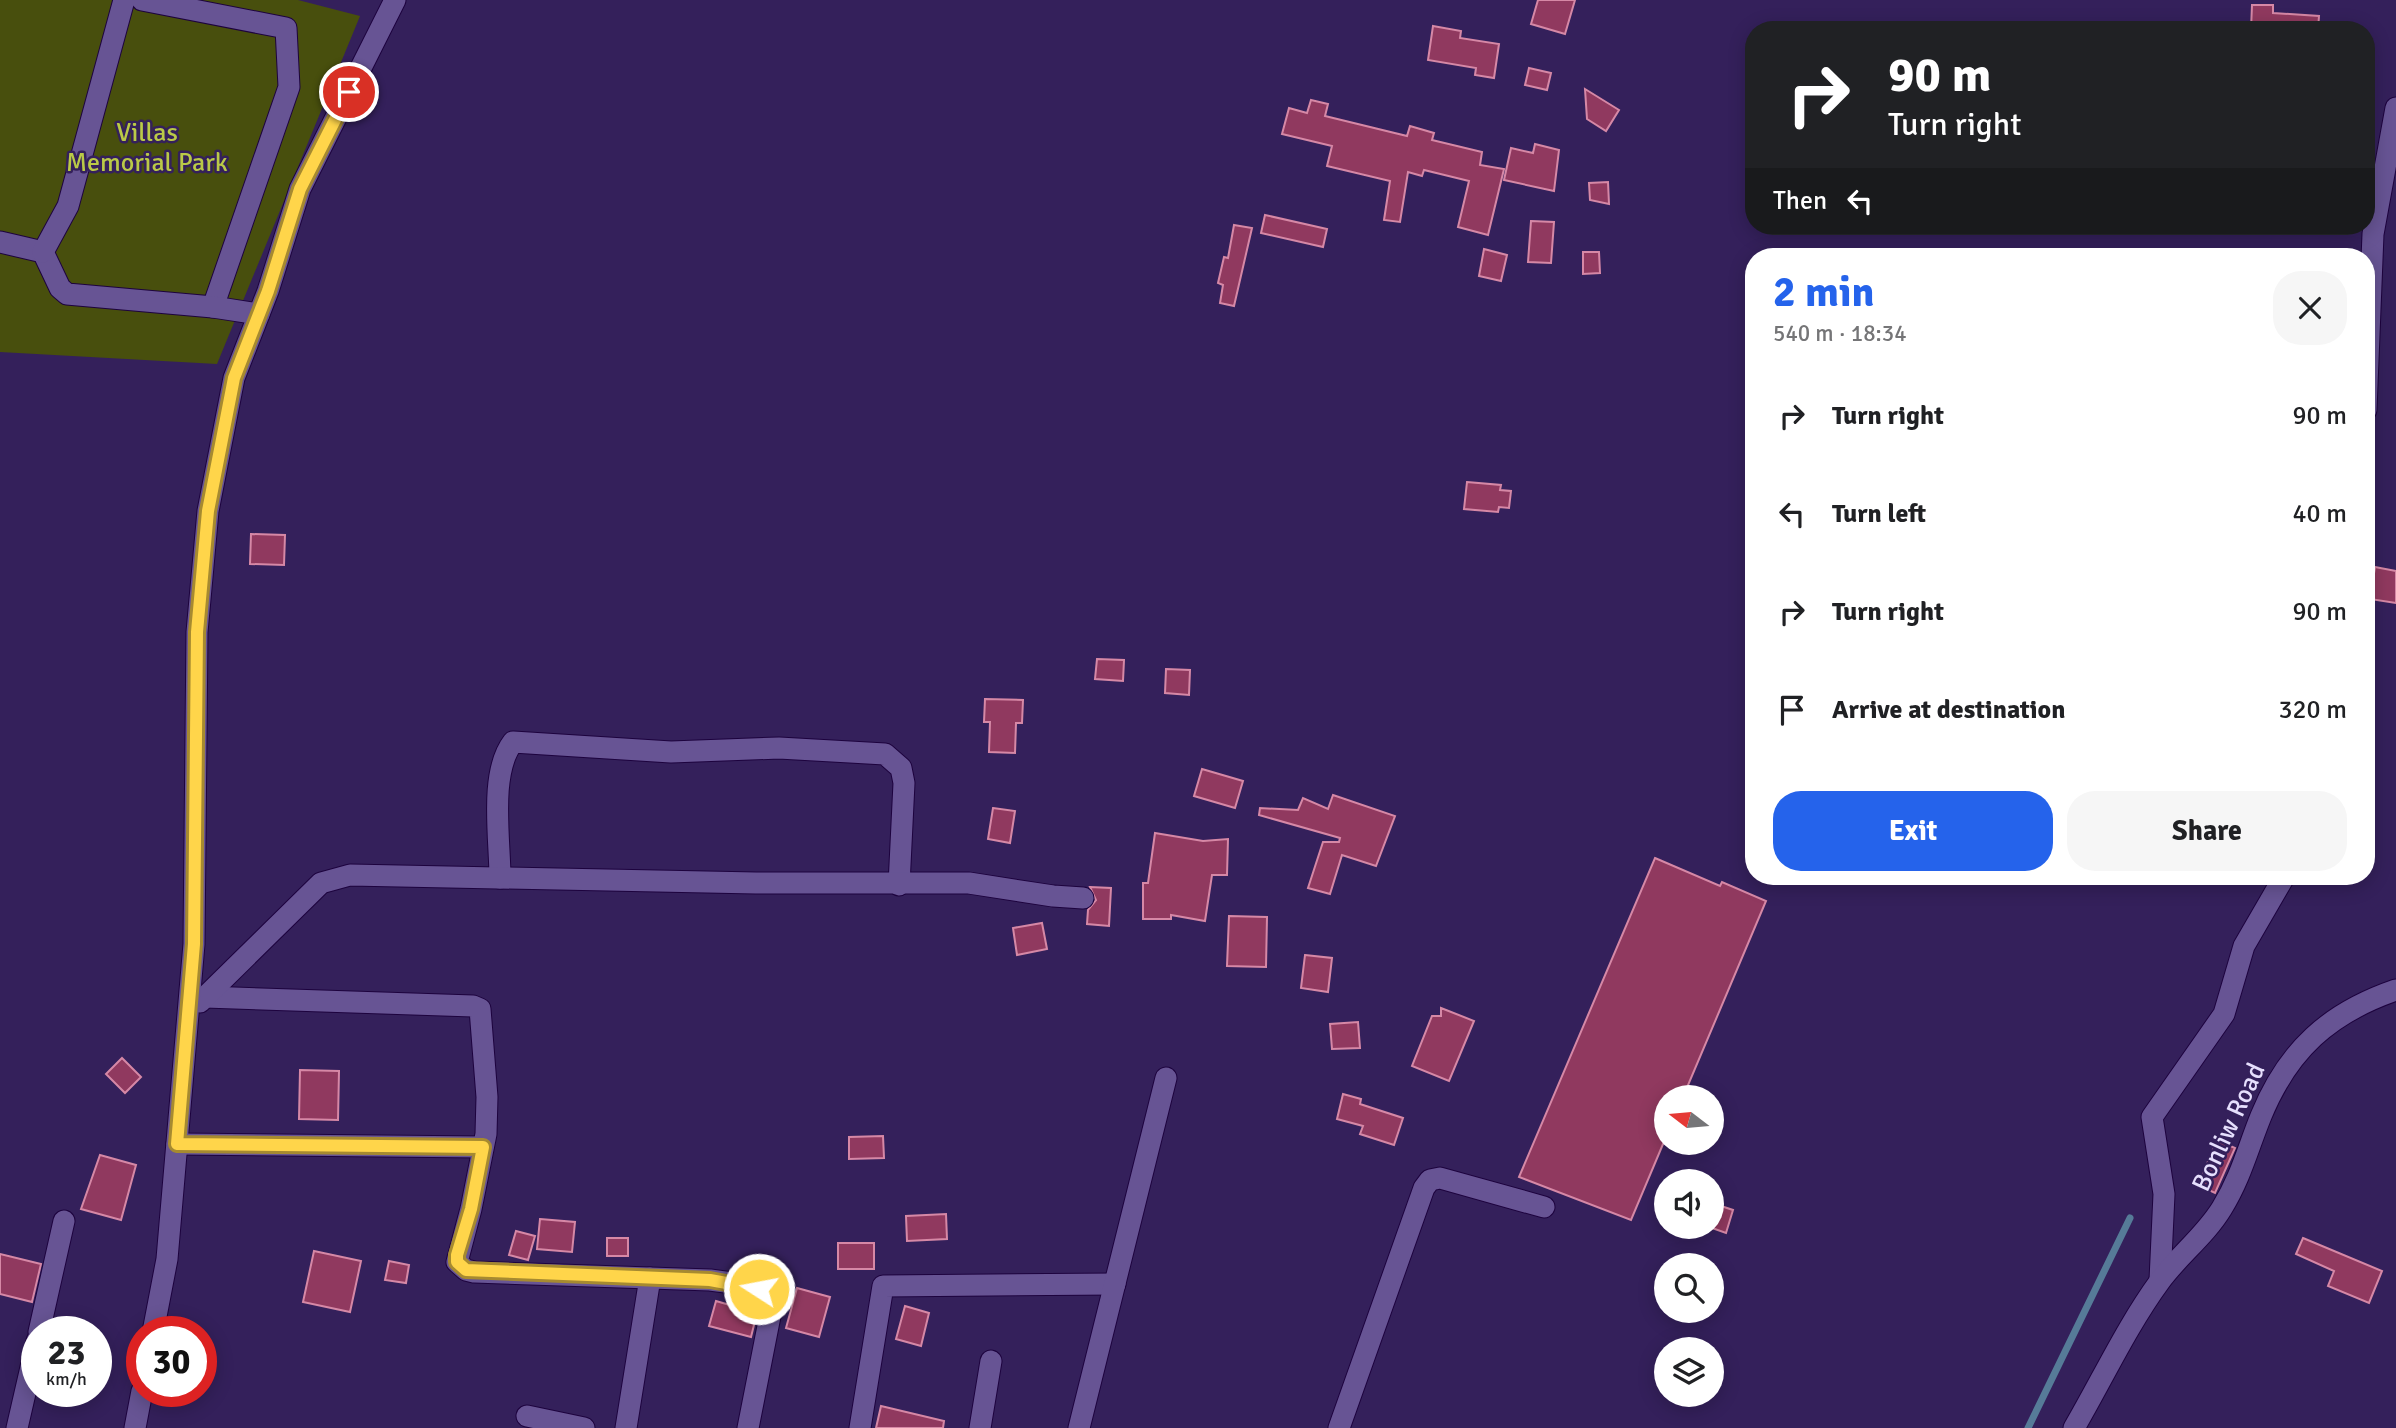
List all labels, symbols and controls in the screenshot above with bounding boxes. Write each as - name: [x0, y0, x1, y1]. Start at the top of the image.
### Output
- text: 90 m: [1888, 45, 1991, 105]
- icon: right: [1773, 49, 1864, 140]
- pin: [319, 62, 379, 122]
- icon: arrive: [330, 73, 368, 111]
- text: Turn right: [1888, 105, 2021, 144]
- park label: Villas Memorial Park: [66, 117, 228, 179]
- icon: left: [1841, 182, 1879, 220]
- text: Then: [1773, 185, 1827, 217]
- text: 2 min: [1773, 267, 1874, 318]
- button: close: [2273, 271, 2347, 345]
- text: 540 m · 18:34: [1773, 319, 1907, 348]
- icon: right: [1773, 397, 1811, 435]
- text: Turn right: [1832, 400, 1944, 432]
- text: 90 m: [2292, 400, 2347, 432]
- icon: left: [1773, 495, 1811, 533]
- text: Turn left: [1832, 498, 1926, 530]
- text: 40 m: [2292, 498, 2347, 530]
- icon: right: [1773, 593, 1811, 631]
- text: Turn right: [1832, 596, 1944, 628]
- text: 90 m: [2292, 596, 2347, 628]
- icon: arrive: [1773, 691, 1811, 729]
- text: Arrive at destination: [1832, 694, 2065, 726]
- text: 320 m: [2278, 694, 2347, 726]
- button: Exit: [1773, 791, 2053, 871]
- button: Share: [2067, 791, 2347, 871]
- street label: Bonliw Road: [2185, 1058, 2273, 1197]
- north arrow: [1654, 1085, 1724, 1155]
- map controls: [1654, 1085, 1724, 1407]
- button: sound: [1654, 1169, 1724, 1239]
- position arrow: [722, 1252, 796, 1326]
- button: search: [1654, 1253, 1724, 1323]
- speed limit sign: 30: [126, 1316, 217, 1407]
- text: 23: [48, 1331, 85, 1374]
- button: layers: [1654, 1337, 1724, 1407]
- text: km/h: [46, 1368, 87, 1390]

